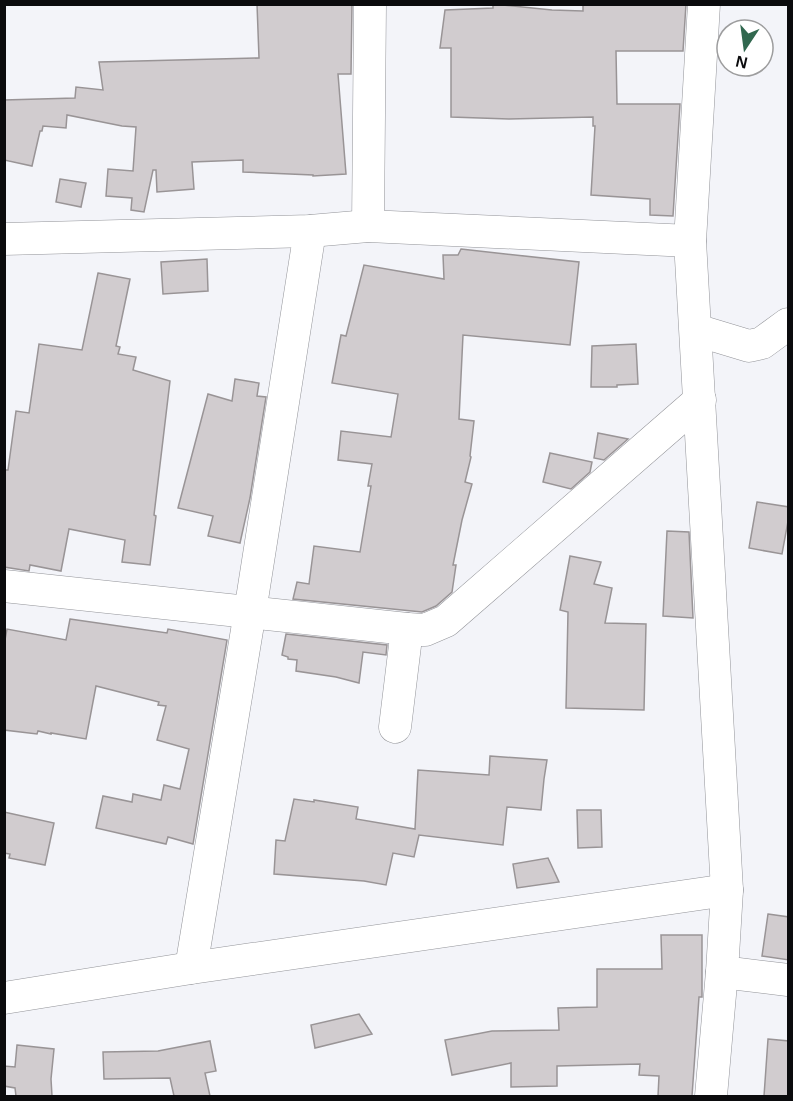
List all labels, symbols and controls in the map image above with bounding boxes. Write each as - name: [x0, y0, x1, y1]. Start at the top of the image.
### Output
- north arrow: [715, 18, 775, 78]
- text: N: [734, 53, 749, 72]

